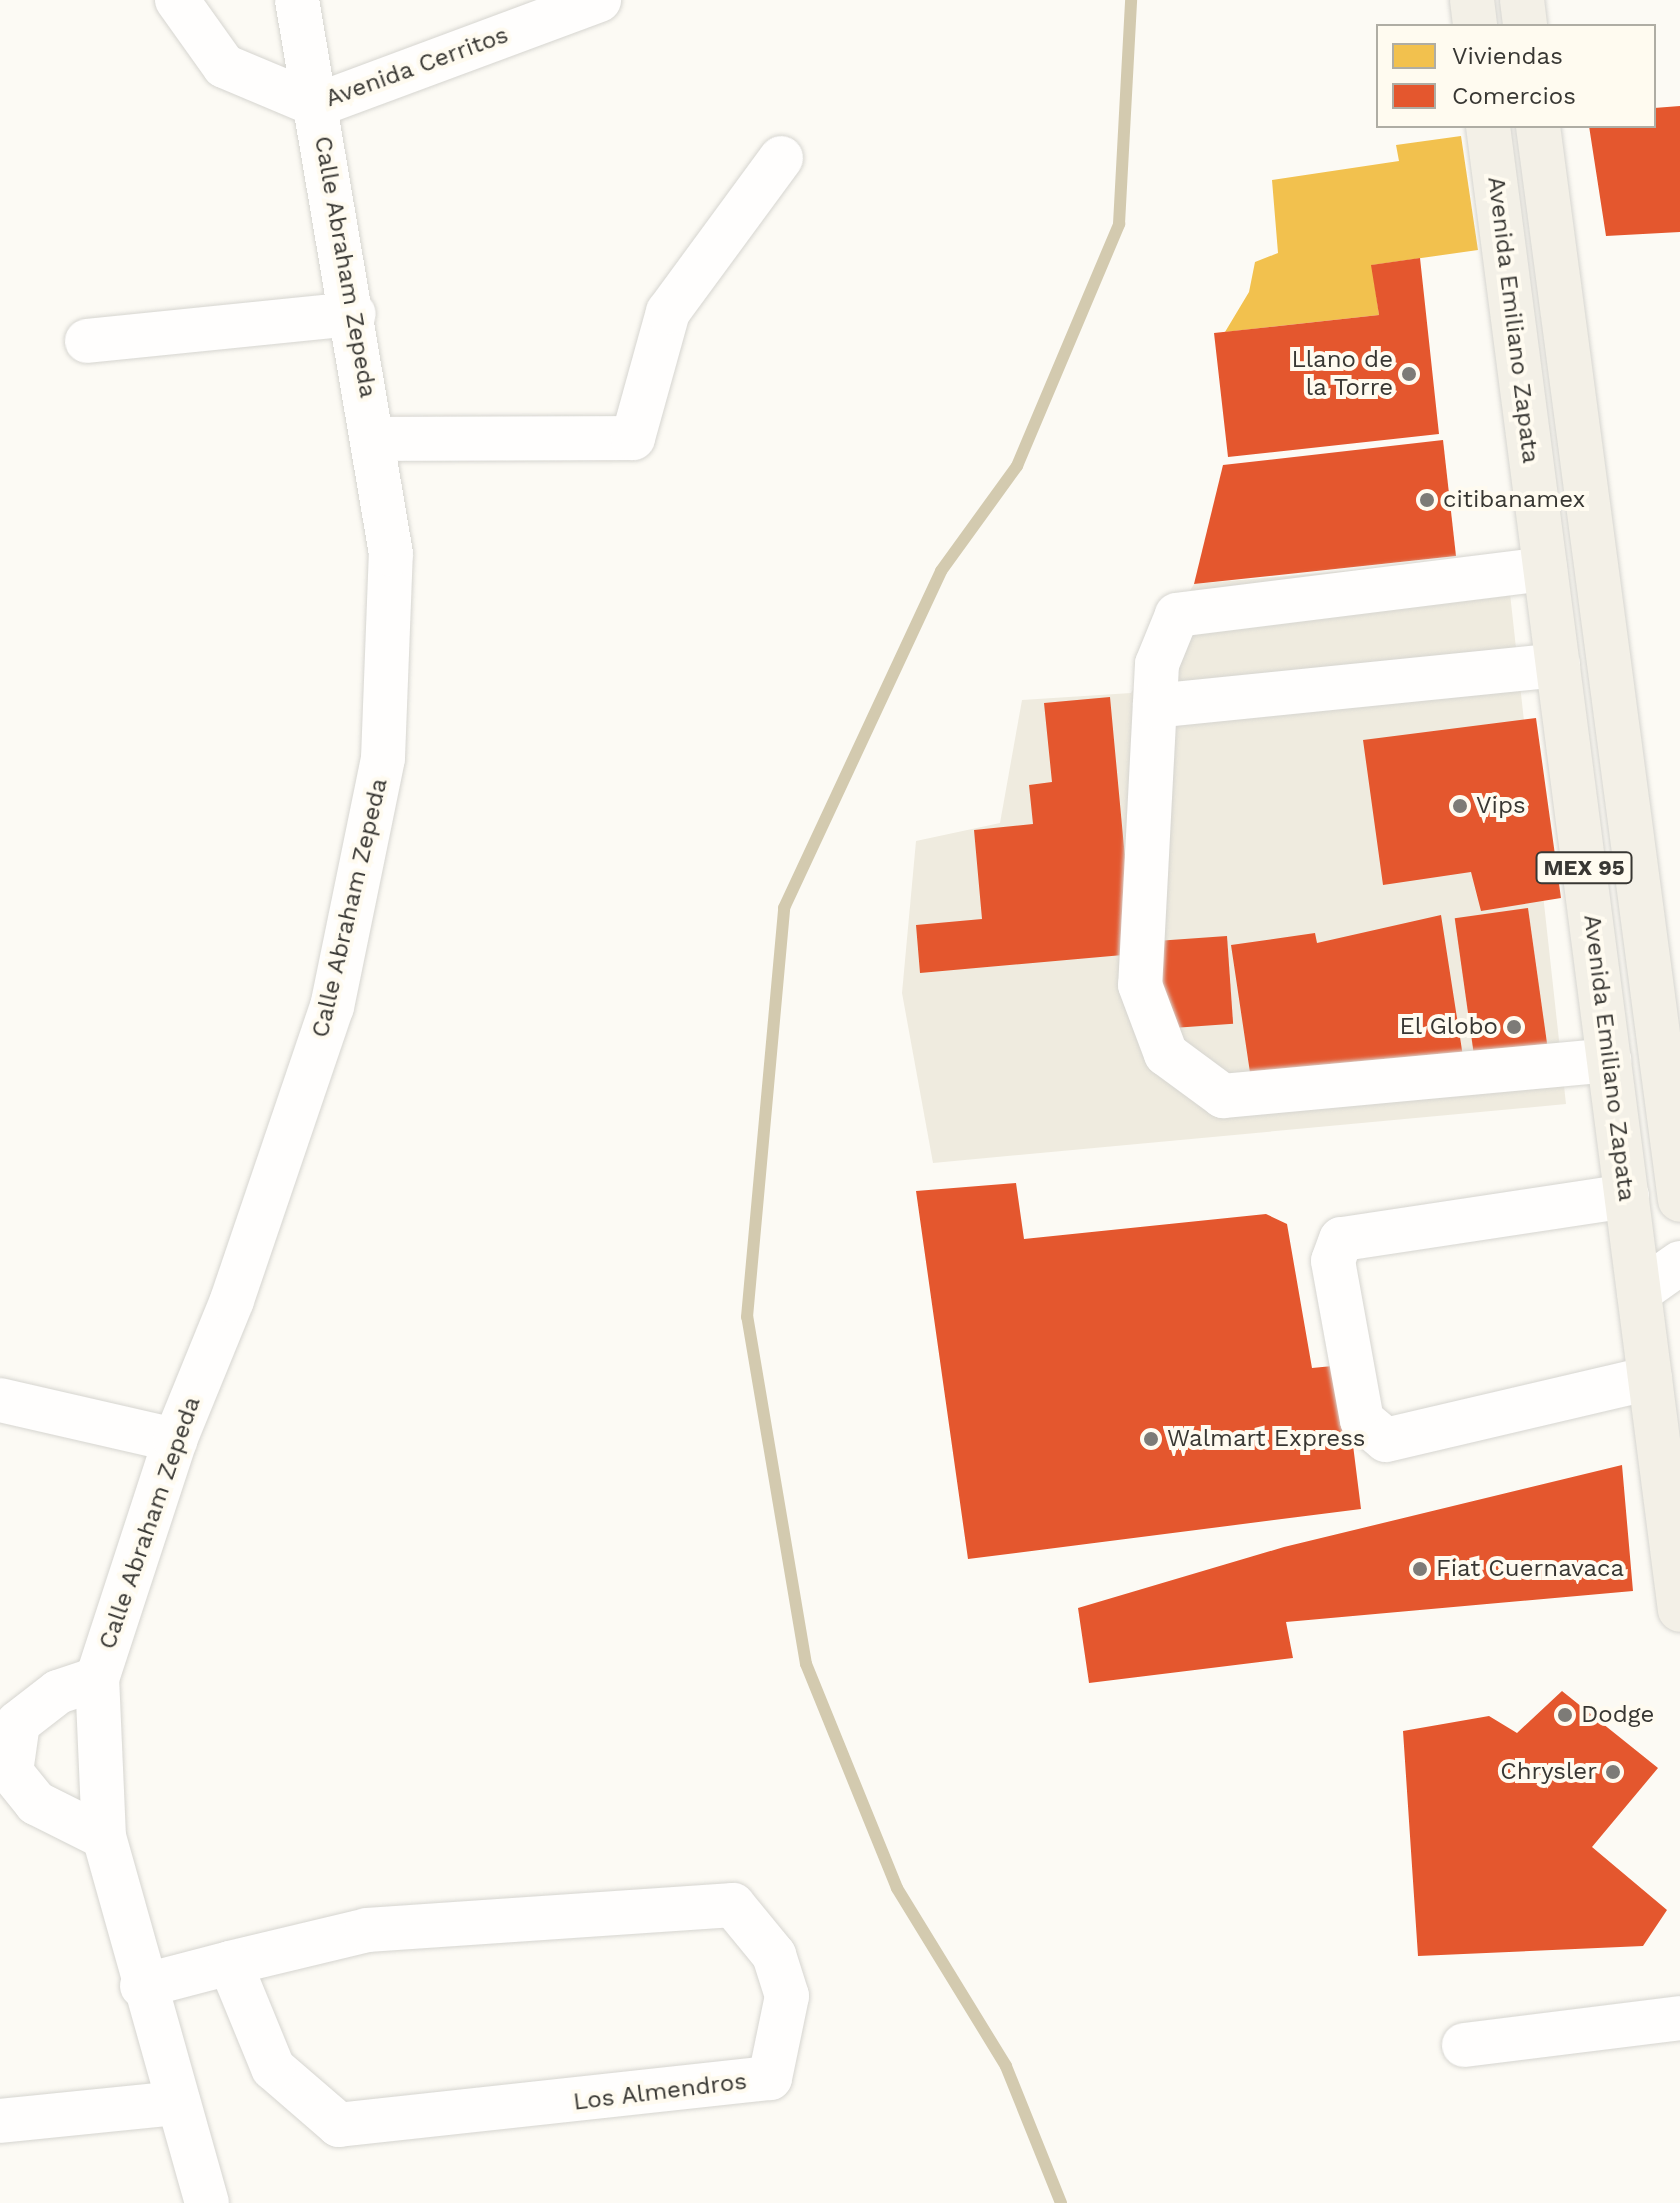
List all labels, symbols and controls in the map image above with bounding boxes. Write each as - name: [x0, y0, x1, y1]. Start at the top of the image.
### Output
- street label: Avenida Cerritos: [321, 20, 513, 114]
- legend: [1376, 24, 1656, 128]
- text: Viviendas: [1452, 42, 1563, 70]
- text: Comercios: [1452, 82, 1576, 110]
- street label: Calle Abraham Zepeda: [308, 133, 382, 401]
- street label: Avenida Emiliano Zapata: [1481, 175, 1545, 465]
- place label: Llano de la Torre: [1291, 346, 1393, 402]
- marker: Llano de la Torre: [1400, 365, 1418, 383]
- place label: citibanamex: [1443, 486, 1585, 514]
- marker: citibanamex: [1418, 491, 1436, 509]
- street label: Calle Abraham Zepeda: [306, 775, 394, 1041]
- place label: Vips: [1476, 792, 1526, 820]
- marker: Vips: [1451, 797, 1469, 815]
- road number: MEX 95: [1534, 850, 1634, 886]
- street label: Avenida Emiliano Zapata: [1577, 913, 1641, 1203]
- place label: El Globo: [1399, 1013, 1498, 1041]
- marker: El Globo: [1505, 1018, 1523, 1036]
- street label: Calle Abraham Zepeda: [93, 1393, 207, 1653]
- place label: Walmart Express: [1167, 1425, 1366, 1453]
- marker: Walmart Express: [1142, 1430, 1160, 1448]
- place label: Fiat Cuernavaca: [1436, 1555, 1624, 1583]
- marker: Fiat Cuernavaca: [1411, 1560, 1429, 1578]
- place label: Dodge: [1581, 1701, 1654, 1729]
- marker: Dodge: [1556, 1706, 1574, 1724]
- place label: Chrysler: [1500, 1758, 1597, 1786]
- marker: Chrysler: [1604, 1763, 1622, 1781]
- street label: Los Almendros: [571, 2067, 749, 2117]

